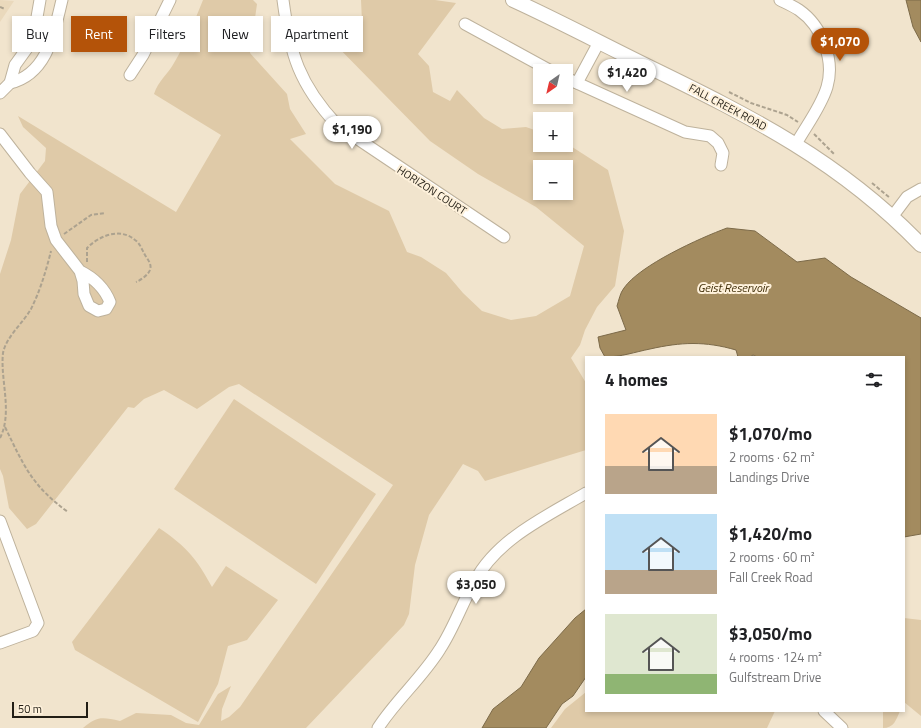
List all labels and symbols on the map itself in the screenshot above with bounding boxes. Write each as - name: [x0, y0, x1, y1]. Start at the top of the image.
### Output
- pin: $1,070: [807, 28, 873, 62]
- pin: $1,420: [594, 59, 660, 93]
- north arrow: [533, 64, 573, 104]
- street label: FALL CREEK ROAD: [686, 80, 770, 134]
- pin: $1,190: [319, 116, 385, 150]
- street label: HORIZON COURT: [394, 162, 470, 219]
- water label: Geist Reservoir: [698, 278, 771, 297]
- pin: $3,050: [443, 571, 509, 605]
- scale bar: [12, 700, 88, 719]

